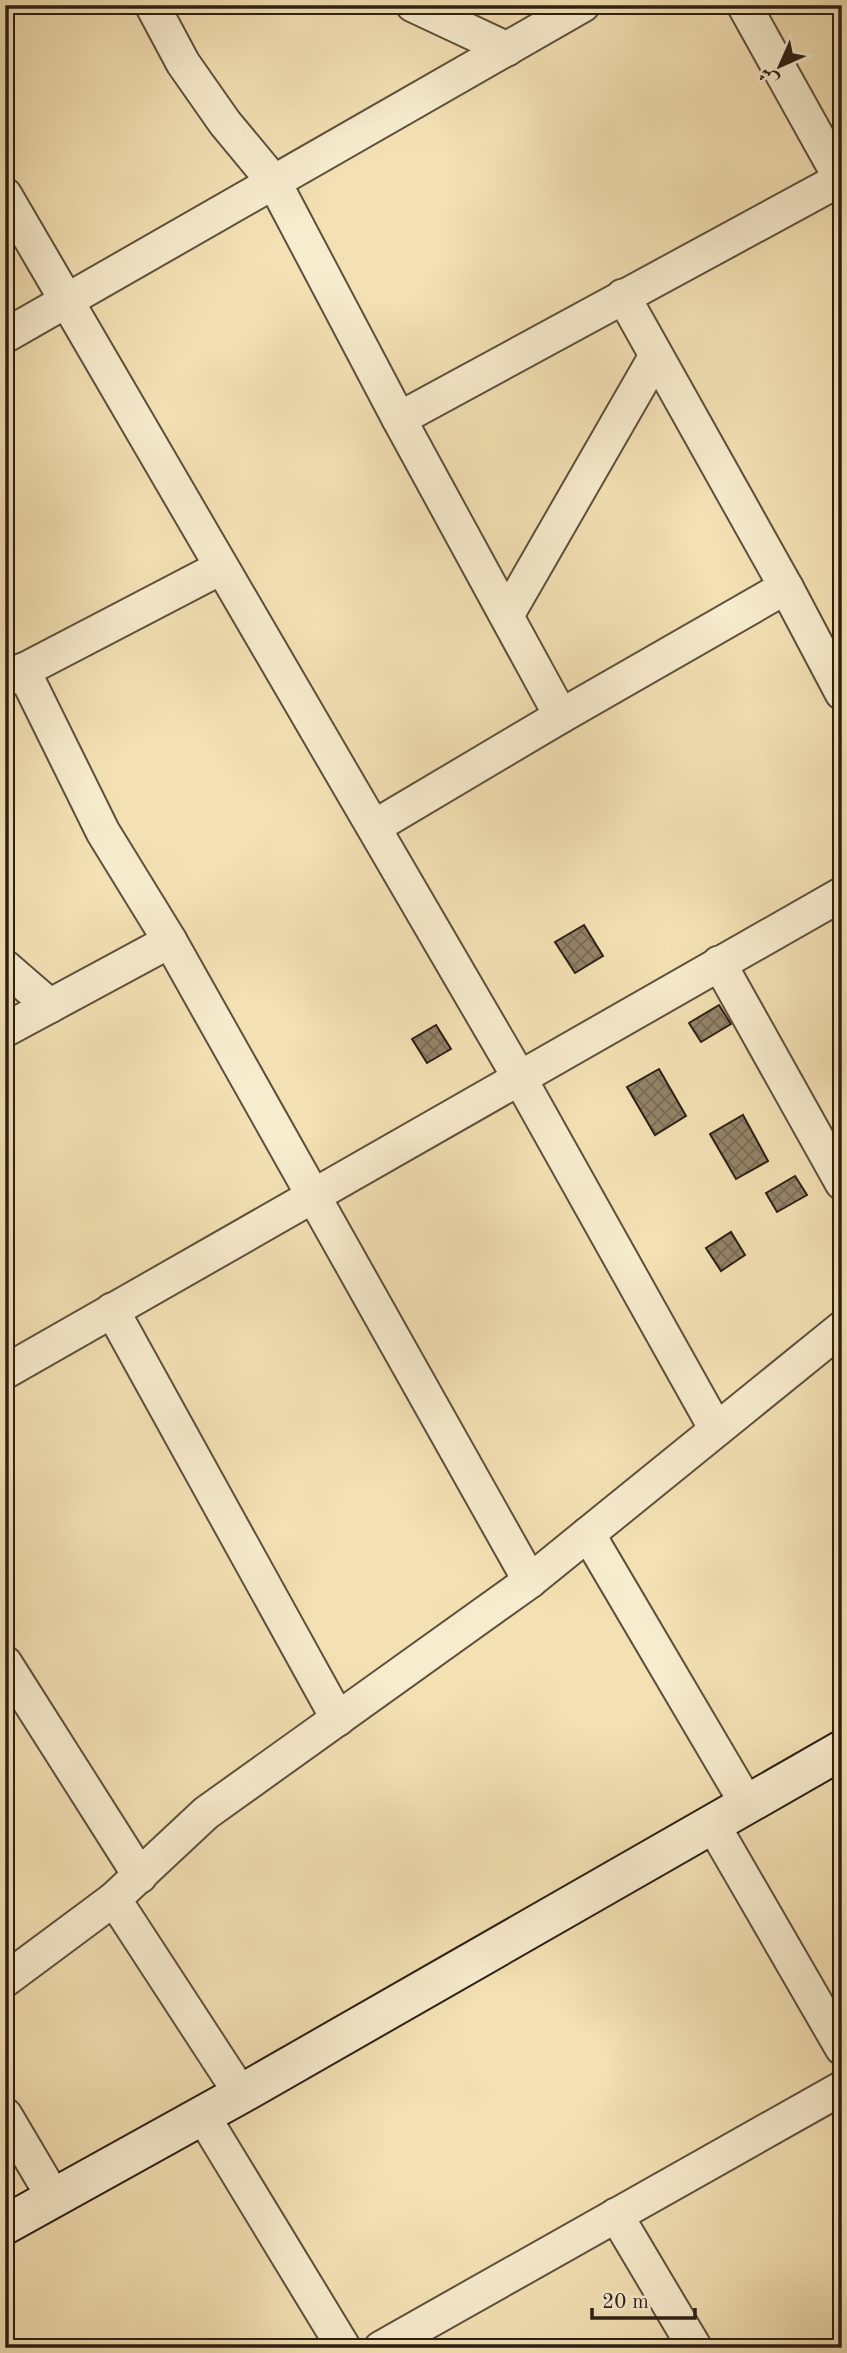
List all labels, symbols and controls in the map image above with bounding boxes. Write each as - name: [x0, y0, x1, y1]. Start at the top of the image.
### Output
- north arrow: [746, 32, 816, 102]
- text: ش: [756, 63, 783, 90]
- scale bar: [592, 2276, 695, 2320]
- text: 20 m: [602, 2292, 649, 2313]

